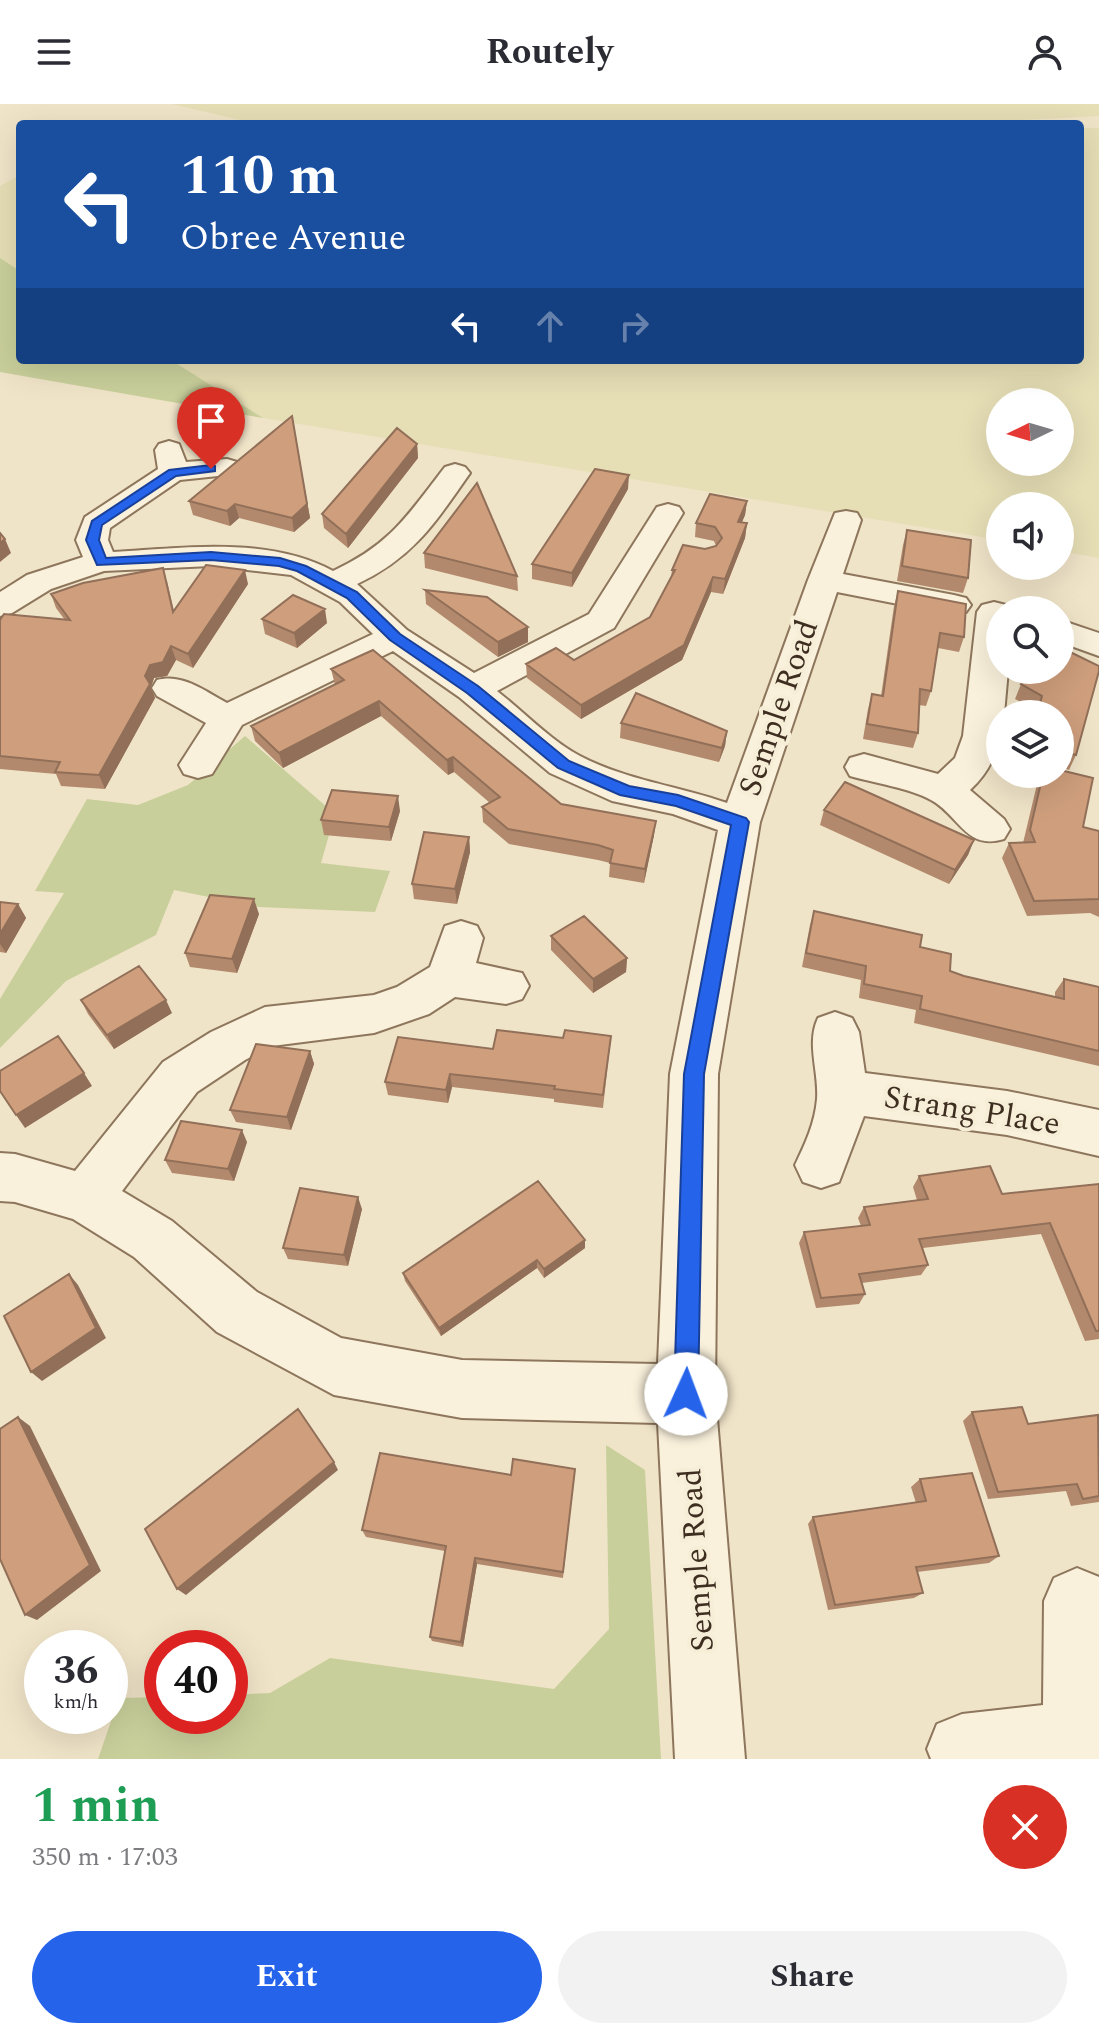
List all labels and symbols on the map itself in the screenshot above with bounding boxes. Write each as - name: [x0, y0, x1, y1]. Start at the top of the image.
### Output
- pin: [177, 387, 245, 469]
- north arrow: [986, 388, 1074, 476]
- street label: Semple Road: [726, 613, 832, 803]
- street label: Strang Place: [880, 1073, 1064, 1149]
- position arrow: [644, 1352, 728, 1436]
- street label: Semple Road: [666, 1467, 728, 1653]
- speed limit sign: 40: [144, 1630, 248, 1734]

